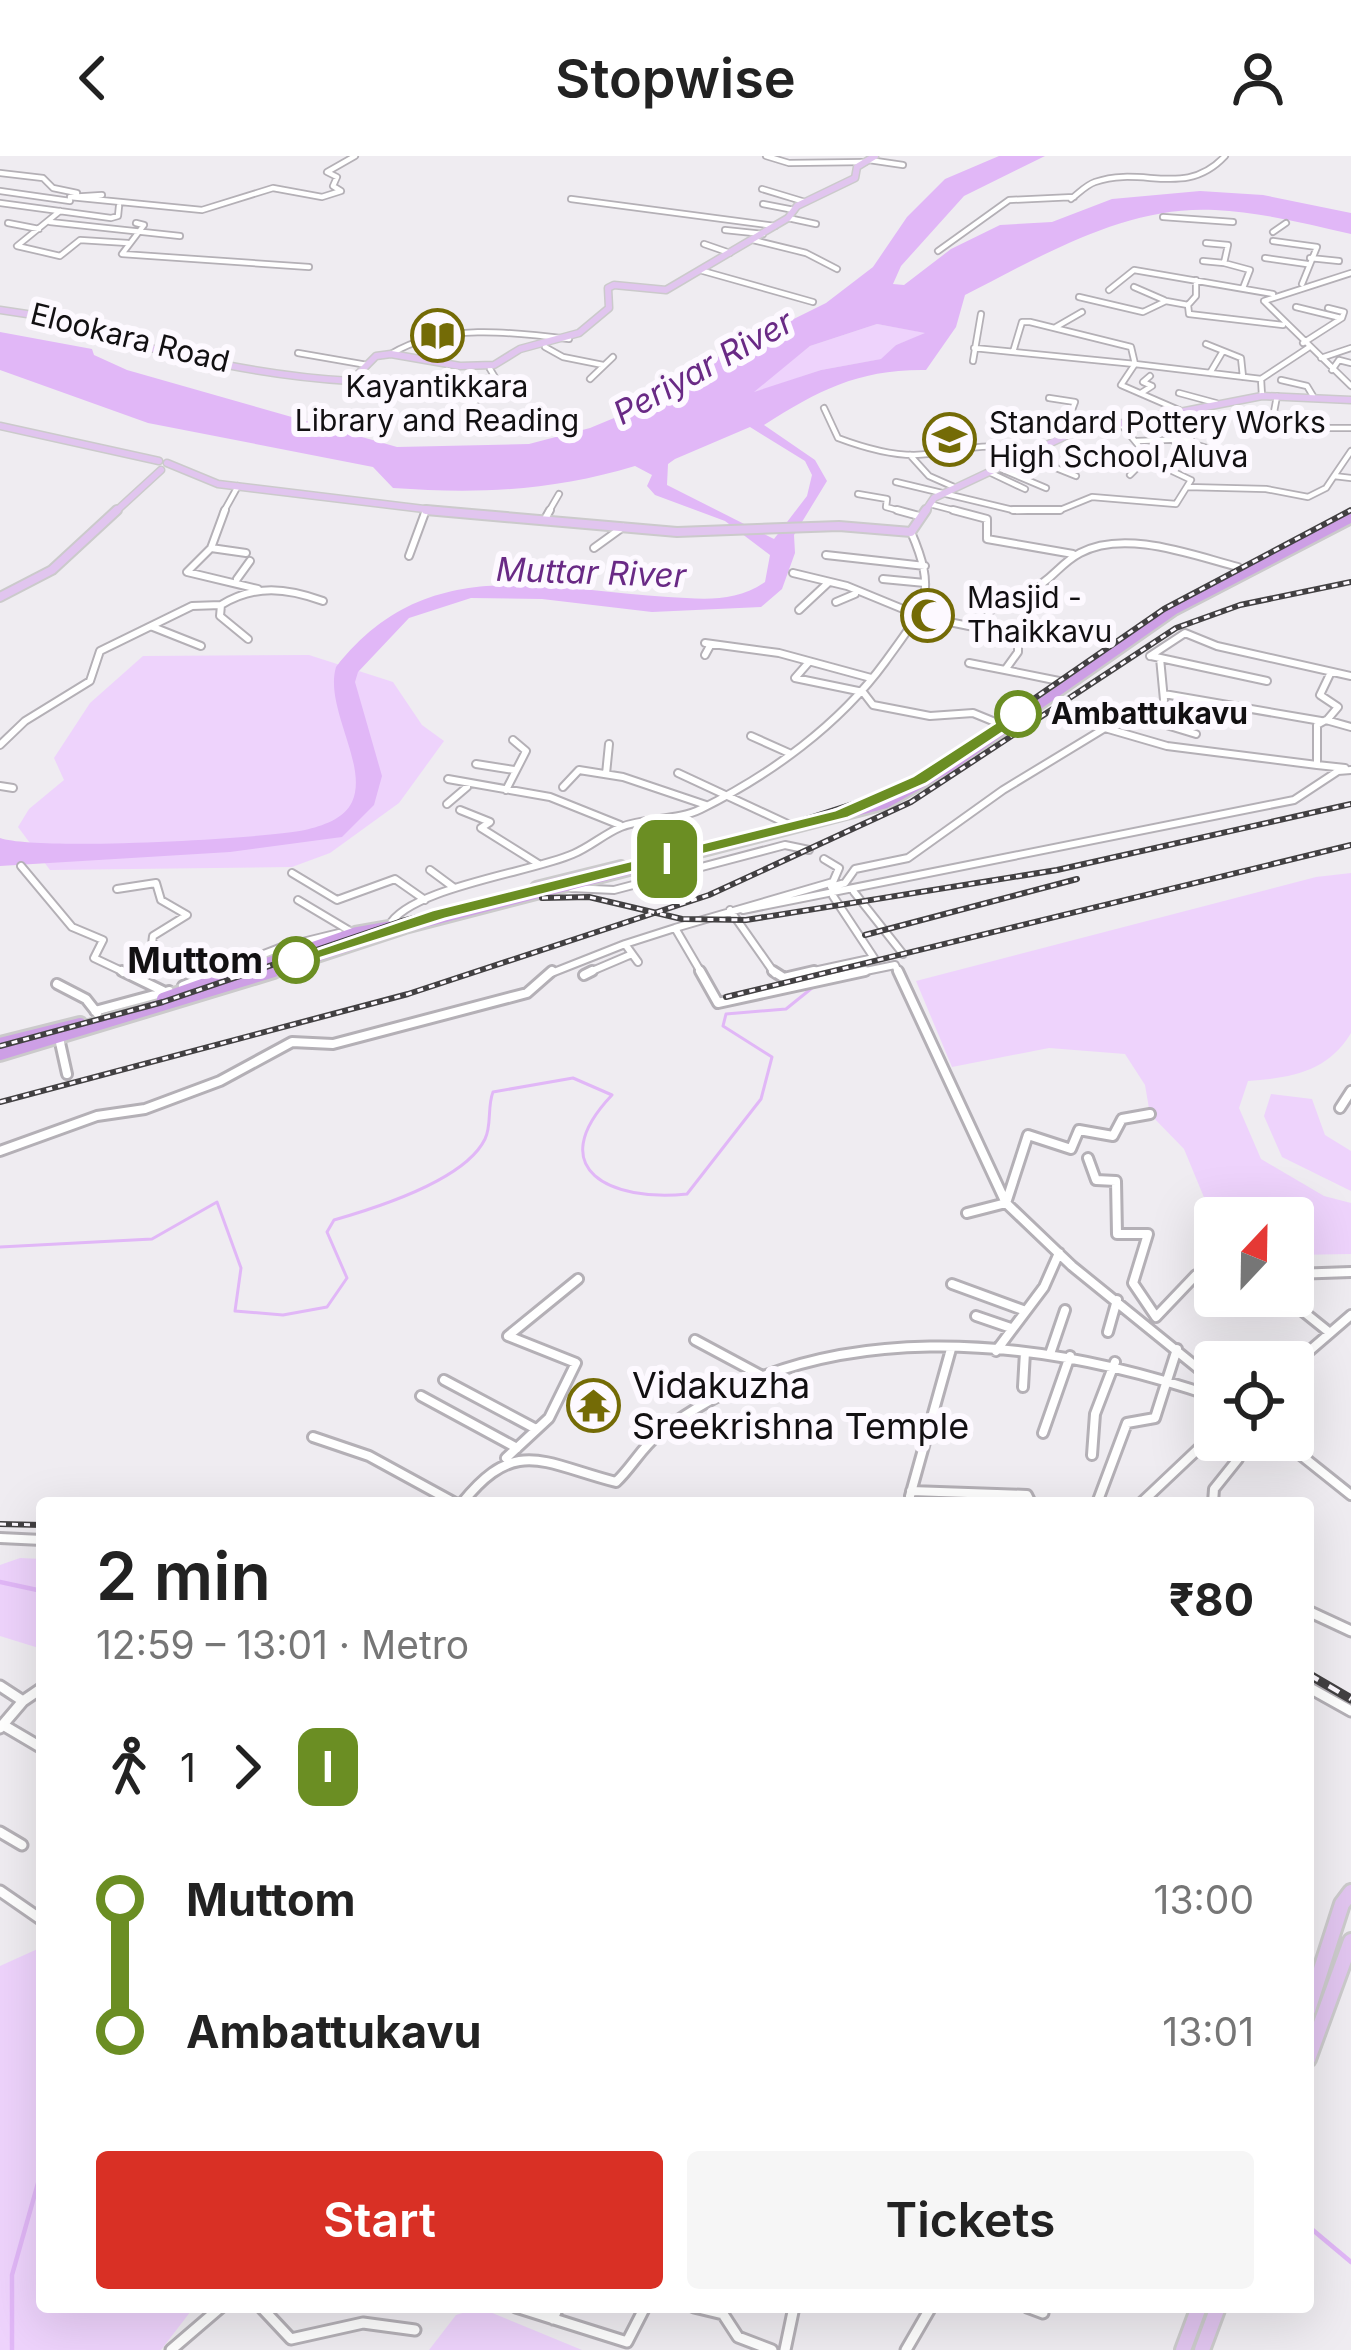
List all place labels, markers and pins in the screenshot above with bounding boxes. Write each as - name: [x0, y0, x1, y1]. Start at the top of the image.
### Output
- library icon: Kayantikkara Library and Reading: [409, 307, 465, 363]
- place label: Kayantikkara Library and Reading: [295, 368, 579, 438]
- place label: Standard Pottery Works High School,Aluva: [989, 404, 1326, 474]
- school or university icon: Standard Pottery Works High School,Aluva: [922, 412, 978, 468]
- place label: Masjid - Thaikkavu: [967, 579, 1112, 649]
- mosque icon: Masjid - Thaikkavu: [900, 587, 956, 643]
- marker: Ambattukavu: [996, 692, 1040, 736]
- place label: Ambattukavu: [1051, 695, 1248, 731]
- place label: Muttom: [127, 938, 263, 982]
- marker: Muttom: [274, 938, 318, 982]
- place label: Vidakuzha Sreekrishna Temple: [632, 1363, 969, 1448]
- temple icon: Vidakuzha Sreekrishna Temple: [565, 1378, 621, 1434]

